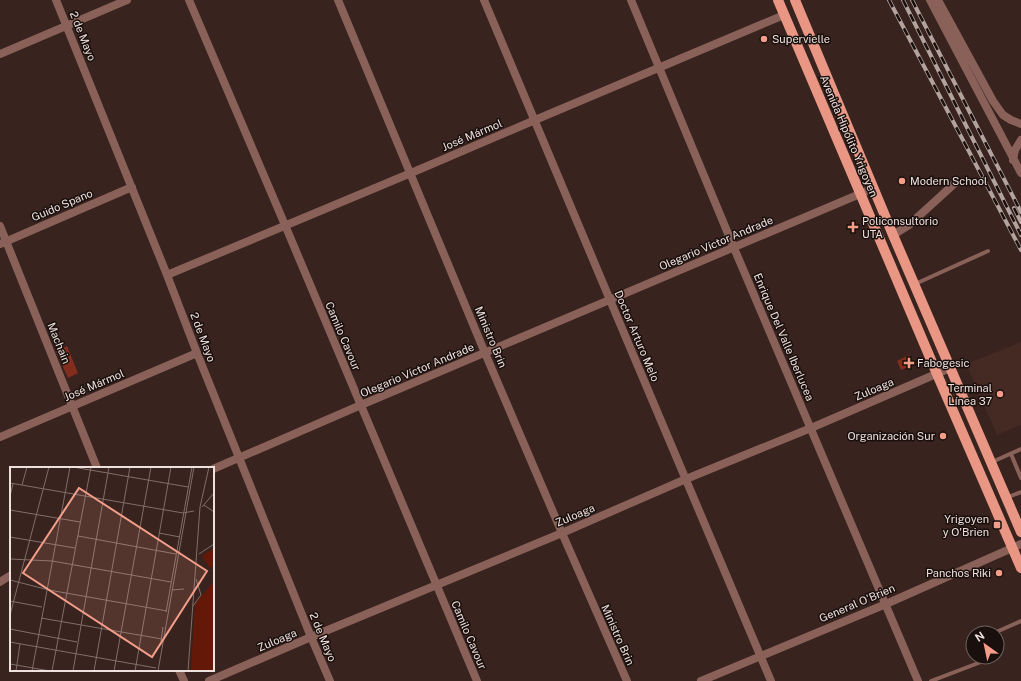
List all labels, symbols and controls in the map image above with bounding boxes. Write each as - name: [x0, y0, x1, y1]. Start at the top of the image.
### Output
- street label: 2 de Mayo: [68, 10, 98, 62]
- place label: Supervielle: [772, 33, 830, 45]
- marker: Supervielle: [759, 34, 769, 44]
- street label: Avenida Hipólito Yrigoyen: [818, 73, 880, 199]
- street label: José Mármol: [440, 117, 504, 153]
- place label: Modern School: [910, 175, 987, 187]
- marker: Modern School: [897, 176, 907, 186]
- street label: Guido Spano: [30, 187, 94, 223]
- street label: Olegario Víctor Andrade: [657, 214, 775, 272]
- place label: Policonsultorio UTA: [862, 215, 938, 240]
- marker: Policonsultorio UTA: [847, 221, 859, 233]
- street label: Enrique Del Valle Iberlucea: [752, 271, 816, 403]
- street label: Doctor Arturo Melo: [612, 289, 662, 383]
- street label: Camilo Cavour: [323, 300, 363, 372]
- street label: Ministro Brin: [473, 305, 509, 369]
- street label: 2 de Mayo: [188, 311, 218, 363]
- street label: Machain: [45, 321, 73, 365]
- street label: Olegario Víctor Andrade: [358, 341, 476, 399]
- place label: Fabogesic: [917, 357, 969, 369]
- marker: Fabogesic: [904, 358, 914, 368]
- street label: José Mármol: [62, 367, 126, 403]
- street label: Zuloaga: [853, 375, 895, 403]
- place label: Terminal Línea 37: [948, 382, 992, 407]
- marker: Terminal Línea 37: [995, 389, 1005, 399]
- place label: Organización Sur: [848, 430, 935, 442]
- marker: Organización Sur: [938, 431, 948, 441]
- inset map: [10, 467, 214, 671]
- street label: Zuloaga: [554, 501, 596, 529]
- place label: Yrigoyen y O'Brien: [943, 513, 989, 538]
- marker: Yrigoyen y O'Brien: [992, 520, 1002, 530]
- place label: Panchos Riki: [926, 567, 991, 579]
- marker: Panchos Riki: [994, 568, 1004, 578]
- street label: General O'Brien: [817, 582, 897, 624]
- street label: Camilo Cavour: [449, 599, 489, 671]
- street label: Ministro Brin: [599, 603, 637, 667]
- street label: 2 de Mayo: [307, 611, 339, 663]
- north arrow: [965, 625, 1005, 665]
- street label: Zuloaga: [256, 626, 298, 654]
- text: N: [973, 629, 986, 644]

